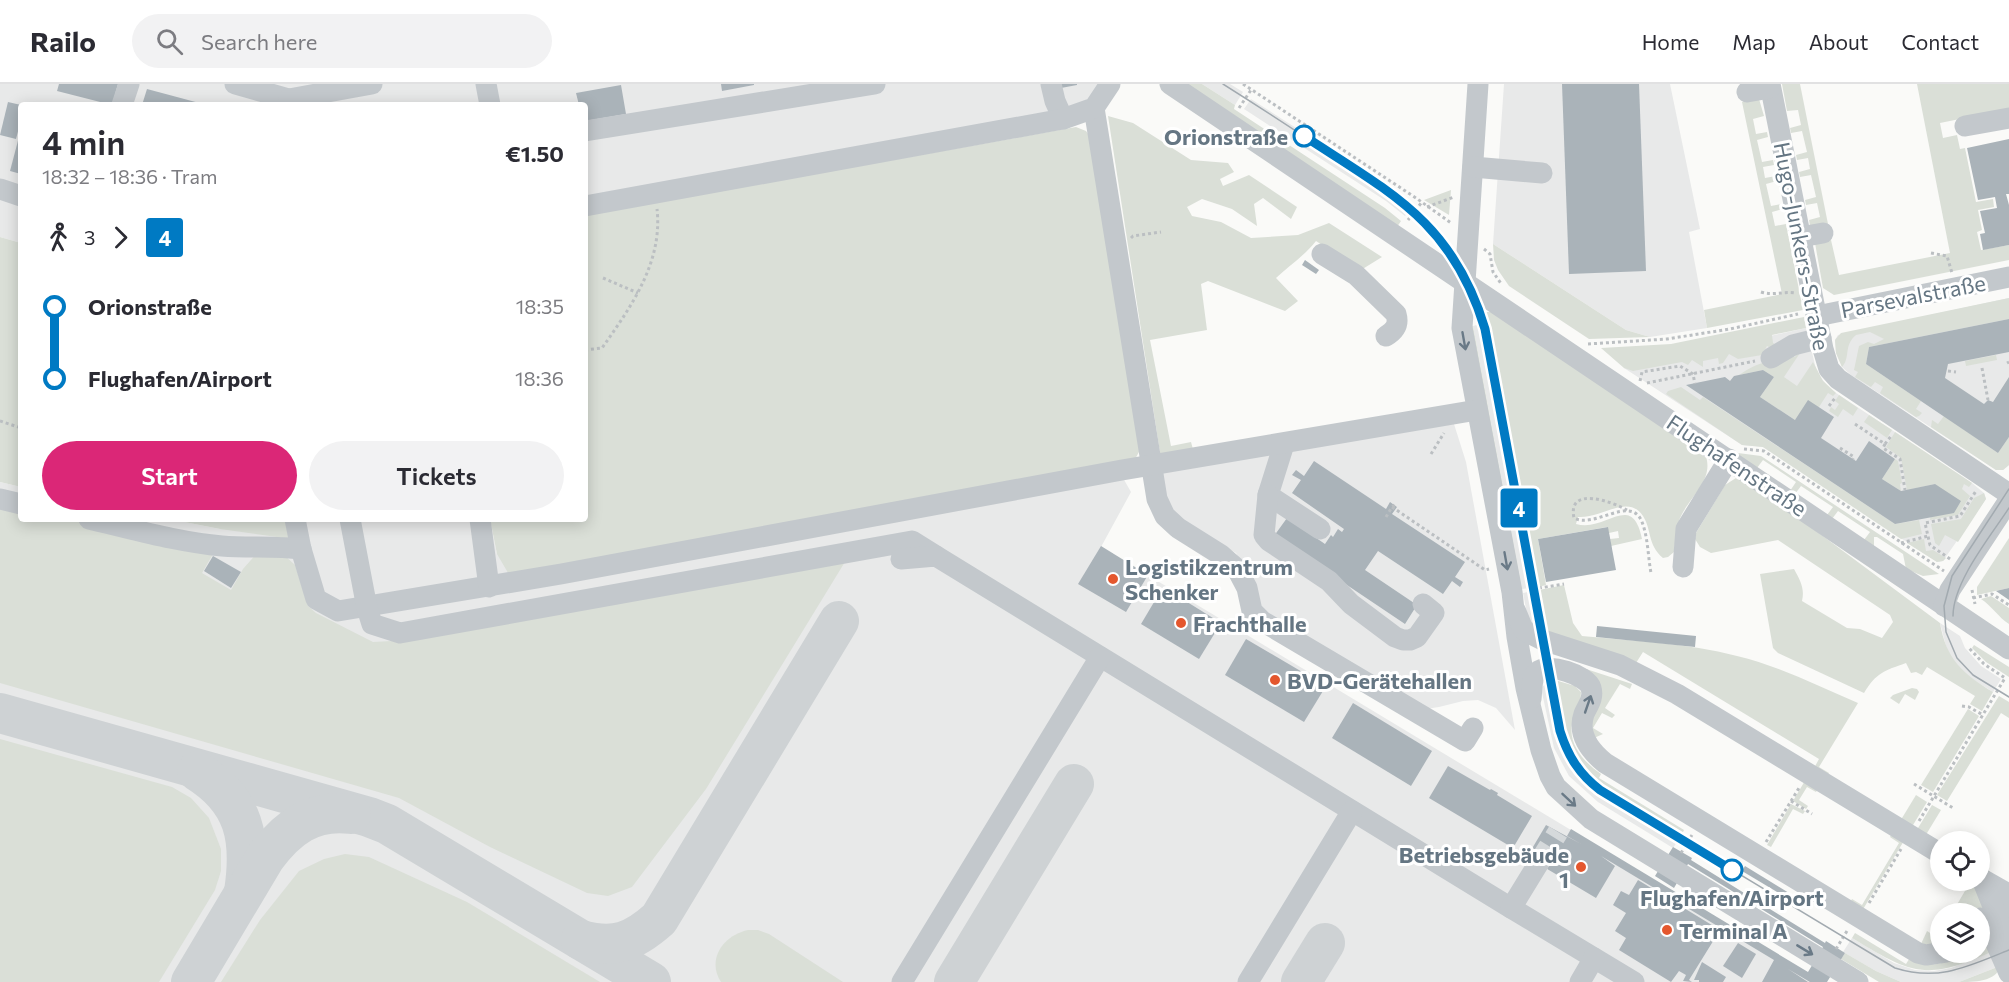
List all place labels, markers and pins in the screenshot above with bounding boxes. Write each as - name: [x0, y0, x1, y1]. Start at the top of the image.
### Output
- place label: Orionstraße: [1164, 123, 1288, 150]
- marker: Orionstraße: [1293, 125, 1315, 147]
- place label: Logistikzentrum Schenker: [1125, 553, 1293, 605]
- marker: Logistikzentrum Schenker: [1106, 572, 1120, 586]
- place label: Frachthalle: [1193, 610, 1307, 637]
- marker: Frachthalle: [1174, 616, 1188, 630]
- place label: BVD-Gerätehallen: [1287, 667, 1472, 694]
- marker: BVD-Gerätehallen: [1268, 673, 1282, 687]
- place label: Betriebsgebäude 1: [1399, 841, 1569, 893]
- marker: Flughafen/Airport: [1721, 859, 1743, 881]
- marker: Betriebsgebäude 1: [1574, 860, 1588, 874]
- place label: Flughafen/Airport: [1640, 884, 1824, 911]
- place label: Terminal A: [1679, 917, 1788, 944]
- marker: Terminal A: [1660, 923, 1674, 937]

